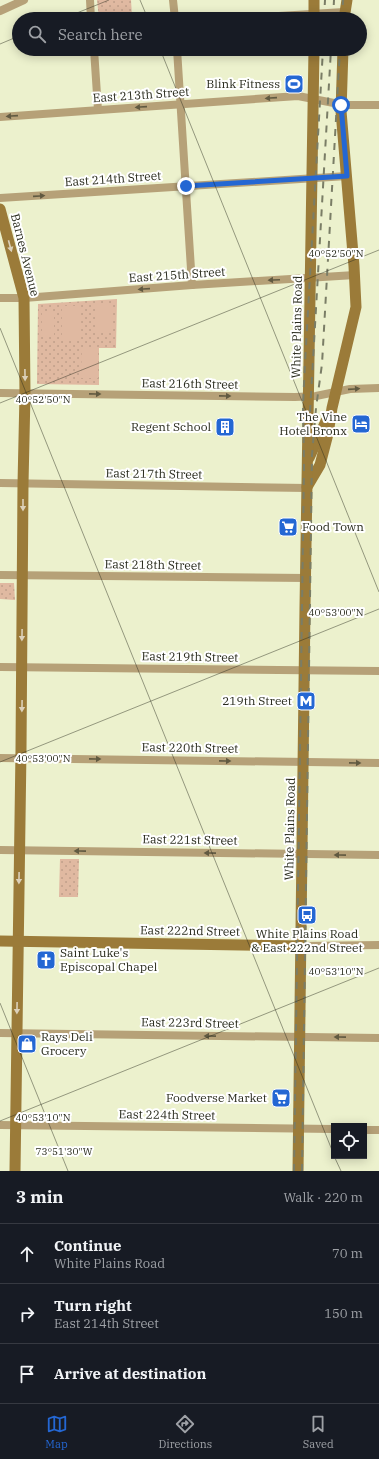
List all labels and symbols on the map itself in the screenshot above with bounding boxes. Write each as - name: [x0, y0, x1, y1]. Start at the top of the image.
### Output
- sports icon: Blink Fitness: [283, 73, 305, 95]
- place label: Blink Fitness: [206, 76, 280, 91]
- street label: East 213th Street: [92, 84, 190, 105]
- one-way arrow: [265, 95, 277, 102]
- route start: [332, 96, 350, 114]
- one-way arrow: [135, 104, 147, 111]
- one-way arrow: [6, 113, 18, 120]
- street label: East 214th Street: [64, 168, 162, 189]
- route end: [177, 177, 195, 195]
- one-way arrow: [33, 192, 45, 199]
- street label: Barnes Avenue: [8, 212, 43, 298]
- one-way arrow: [7, 241, 13, 253]
- text: 40°52'50"N: [309, 247, 364, 260]
- street label: East 215th Street: [128, 264, 226, 285]
- street label: White Plains Road: [288, 276, 305, 378]
- one-way arrow: [268, 277, 280, 284]
- one-way arrow: [138, 285, 150, 292]
- one-way arrow: [22, 369, 28, 382]
- street label: East 216th Street: [141, 375, 239, 392]
- one-way arrow: [348, 385, 360, 392]
- one-way arrow: [89, 391, 102, 397]
- text: 40°52'50"N: [16, 393, 71, 406]
- one-way arrow: [219, 393, 232, 399]
- place label: The Vine Hotel Bronx: [279, 409, 347, 438]
- hotel icon: The Vine Hotel Bronx: [350, 413, 372, 435]
- building icon: Regent School: [214, 416, 236, 438]
- place label: Regent School: [131, 419, 211, 434]
- street label: East 217th Street: [105, 465, 203, 482]
- one-way arrow: [20, 499, 26, 512]
- supermarket icon: Food Town: [277, 516, 299, 538]
- place label: Food Town: [302, 519, 364, 534]
- street label: East 218th Street: [104, 556, 202, 573]
- text: 40°53'00"N: [309, 606, 364, 619]
- one-way arrow: [19, 629, 25, 642]
- street label: East 219th Street: [141, 648, 239, 665]
- metro station icon: 219th Street: [295, 690, 317, 712]
- place label: 219th Street: [222, 693, 292, 708]
- one-way arrow: [19, 700, 25, 713]
- street label: East 220th Street: [141, 739, 239, 756]
- text: 40°53'00"N: [16, 752, 71, 765]
- one-way arrow: [89, 756, 102, 762]
- one-way arrow: [219, 758, 232, 764]
- one-way arrow: [349, 760, 362, 766]
- street label: White Plains Road: [281, 778, 298, 880]
- street label: East 221st Street: [142, 831, 238, 848]
- one-way arrow: [73, 848, 86, 854]
- one-way arrow: [203, 850, 216, 856]
- one-way arrow: [333, 852, 346, 858]
- one-way arrow: [16, 872, 22, 885]
- bus stop icon: White Plains Road & East 222nd Street: [296, 904, 318, 926]
- street label: East 222nd Street: [140, 922, 240, 939]
- place label: White Plains Road & East 222nd Street: [251, 926, 363, 955]
- place label: Saint Luke's Episcopal Chapel: [60, 945, 158, 974]
- church icon: Saint Luke's Episcopal Chapel: [35, 949, 57, 971]
- text: 40°53'10"N: [309, 965, 364, 978]
- one-way arrow: [14, 1002, 20, 1015]
- street label: East 223rd Street: [141, 1014, 239, 1031]
- place label: Rays Deli Grocery: [41, 1029, 93, 1058]
- shop icon: Rays Deli Grocery: [16, 1033, 38, 1055]
- one-way arrow: [203, 1033, 216, 1039]
- one-way arrow: [334, 1034, 346, 1041]
- supermarket icon: Foodverse Market: [270, 1087, 292, 1109]
- place label: Foodverse Market: [166, 1090, 267, 1105]
- street label: East 224th Street: [118, 1106, 216, 1123]
- text: 40°53'10"N: [16, 1111, 71, 1124]
- text: 73°51'30"W: [35, 1145, 93, 1158]

